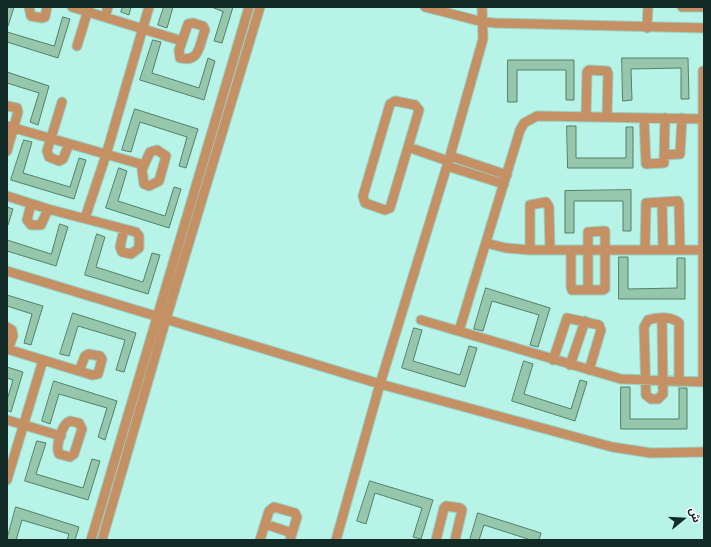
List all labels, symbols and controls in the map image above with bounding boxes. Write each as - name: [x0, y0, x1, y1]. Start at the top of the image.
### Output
- north arrow: [663, 499, 703, 539]
- text: ش: [686, 506, 703, 524]

